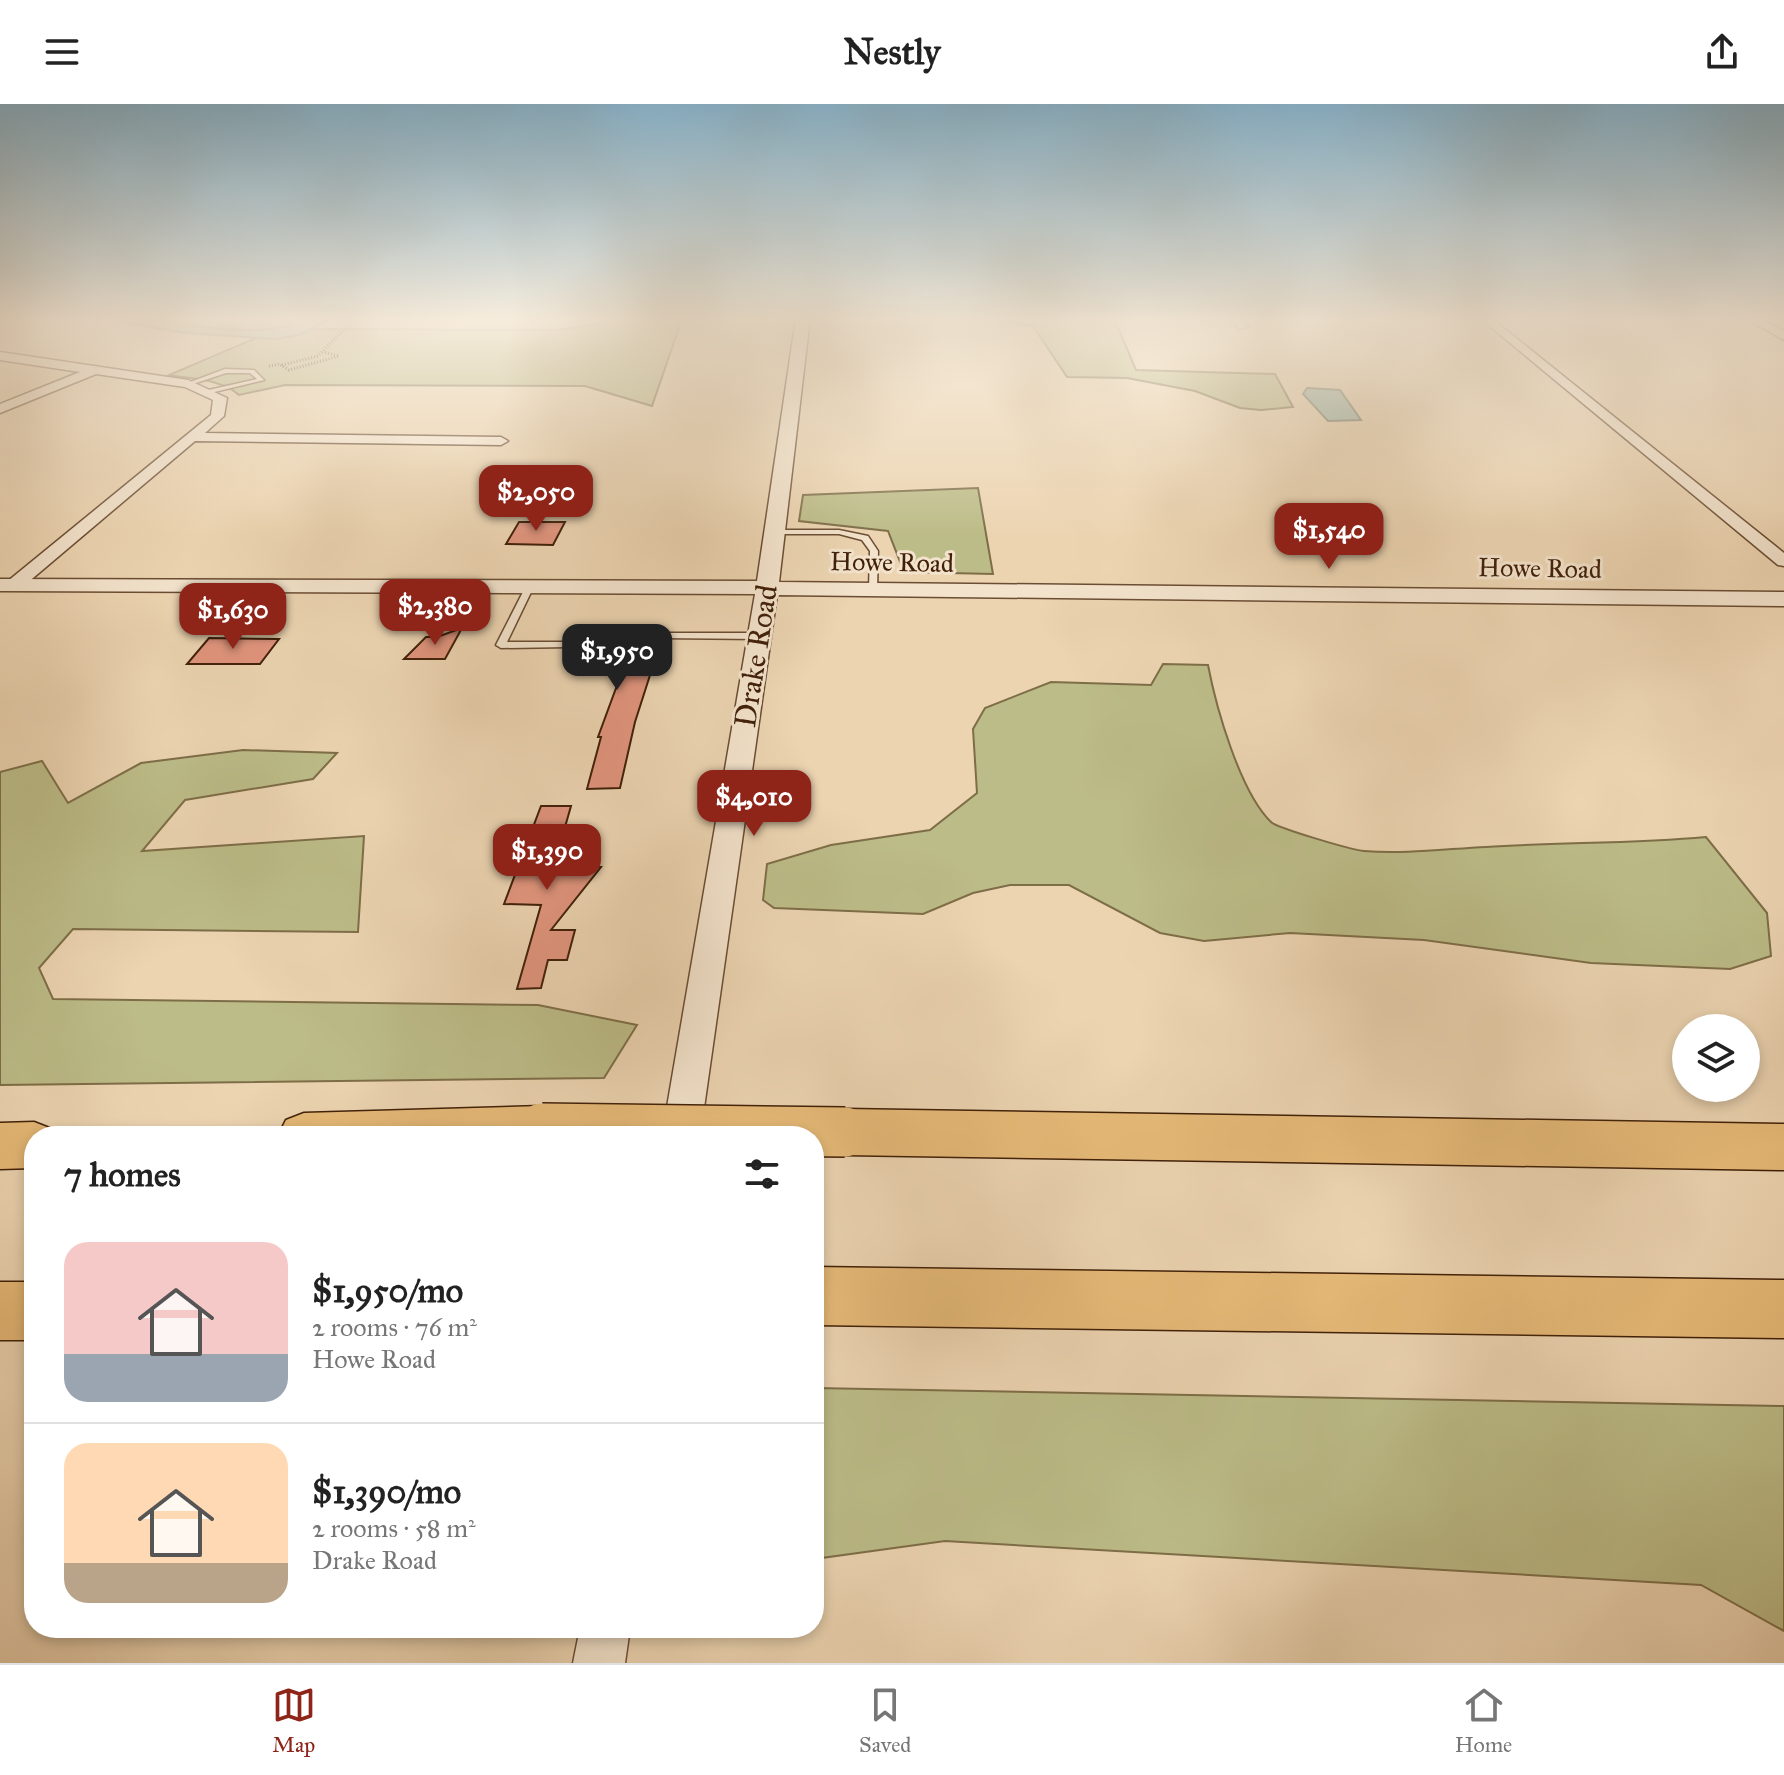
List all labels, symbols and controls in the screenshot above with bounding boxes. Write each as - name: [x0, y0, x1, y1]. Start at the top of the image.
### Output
- icon: menu: [40, 30, 84, 74]
- text: Nestly: [844, 30, 940, 74]
- icon: share: [1700, 30, 1744, 74]
- pin: $2,050: [471, 465, 601, 533]
- text: $2,050: [497, 475, 575, 507]
- pin: $1,540: [1264, 503, 1394, 571]
- text: $1,540: [1292, 513, 1366, 545]
- street label: Howe Road: [830, 545, 954, 579]
- street label: Howe Road: [1478, 551, 1602, 585]
- pin: $2,380: [370, 579, 500, 647]
- street label: Drake Road: [727, 582, 785, 730]
- pin: $1,630: [168, 583, 298, 651]
- text: $2,380: [397, 589, 473, 621]
- text: $1,630: [197, 593, 269, 625]
- pin: $1,950: [552, 624, 682, 692]
- text: $1,950: [580, 634, 654, 666]
- pin: $4,010: [689, 770, 819, 838]
- text: $4,010: [715, 780, 793, 812]
- pin: $1,390: [482, 824, 612, 892]
- text: $1,390: [511, 834, 583, 866]
- map controls: [1672, 1014, 1760, 1102]
- button: layers: [1672, 1014, 1760, 1102]
- icon: filters: [740, 1152, 784, 1196]
- text: 7 homes: [64, 1154, 181, 1195]
- text: $1,950/mo: [312, 1270, 463, 1311]
- icon: home: [128, 1274, 224, 1370]
- text: 2 rooms · 76 m²: [312, 1311, 477, 1343]
- text: Howe Road: [312, 1343, 436, 1375]
- text: $1,390/mo: [312, 1471, 461, 1512]
- icon: home: [128, 1475, 224, 1571]
- text: 2 rooms · 58 m²: [312, 1512, 476, 1544]
- text: Drake Road: [312, 1544, 437, 1576]
- tab: Map: [272, 1683, 316, 1758]
- tab: Saved: [859, 1683, 911, 1758]
- tab: Home: [1455, 1683, 1512, 1758]

